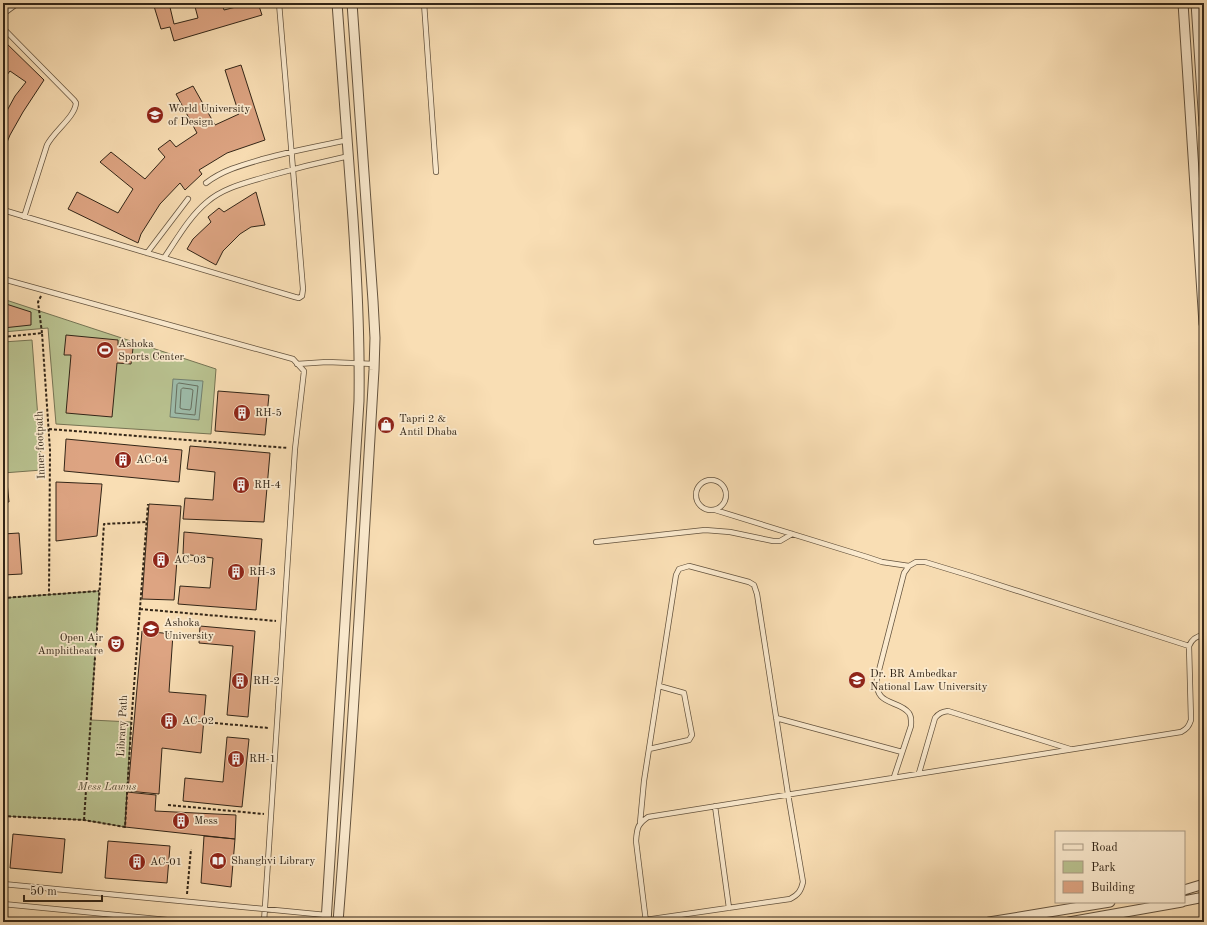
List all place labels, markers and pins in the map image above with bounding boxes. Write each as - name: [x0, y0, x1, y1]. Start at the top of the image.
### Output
- place label: World University of Design: [168, 104, 250, 128]
- school or university icon: World University of Design: [145, 105, 165, 125]
- place label: Ashoka Sports Center: [118, 339, 184, 363]
- sports icon: Ashoka Sports Center: [95, 340, 115, 360]
- building icon: RH-5: [232, 403, 252, 423]
- place label: RH-5: [255, 408, 282, 419]
- place label: Tapri 2 & Antil Dhaba: [399, 414, 458, 438]
- shop icon: Tapri 2 & Antil Dhaba: [376, 415, 396, 435]
- building icon: AC-04: [113, 450, 133, 470]
- place label: AC-04: [136, 455, 168, 466]
- building icon: RH-4: [231, 475, 251, 495]
- place label: RH-4: [254, 480, 281, 491]
- building icon: AC-03: [151, 550, 171, 570]
- place label: AC-03: [174, 555, 206, 566]
- building icon: RH-3: [226, 562, 246, 582]
- place label: RH-3: [249, 567, 276, 578]
- place label: Ashoka University: [164, 618, 214, 642]
- school or university icon: Ashoka University: [141, 619, 161, 639]
- place label: Open Air Amphitheatre: [37, 633, 103, 657]
- theatre icon: Open Air Amphitheatre: [106, 634, 126, 654]
- place label: Dr. BR Ambedkar National Law University: [870, 669, 988, 693]
- school or university icon: Dr. BR Ambedkar National Law University: [847, 670, 867, 690]
- building icon: RH-2: [230, 671, 250, 691]
- place label: RH-2: [253, 676, 280, 687]
- building icon: AC-02: [159, 711, 179, 731]
- place label: AC-02: [182, 716, 214, 727]
- building icon: RH-1: [226, 749, 246, 769]
- place label: RH-1: [249, 754, 276, 765]
- building icon: Mess: [171, 811, 191, 831]
- place label: Mess: [194, 816, 218, 827]
- library icon: Shanghvi Library: [208, 851, 228, 871]
- building icon: AC-01: [127, 852, 147, 872]
- place label: Shanghvi Library: [231, 856, 315, 867]
- place label: AC-01: [150, 857, 182, 868]

